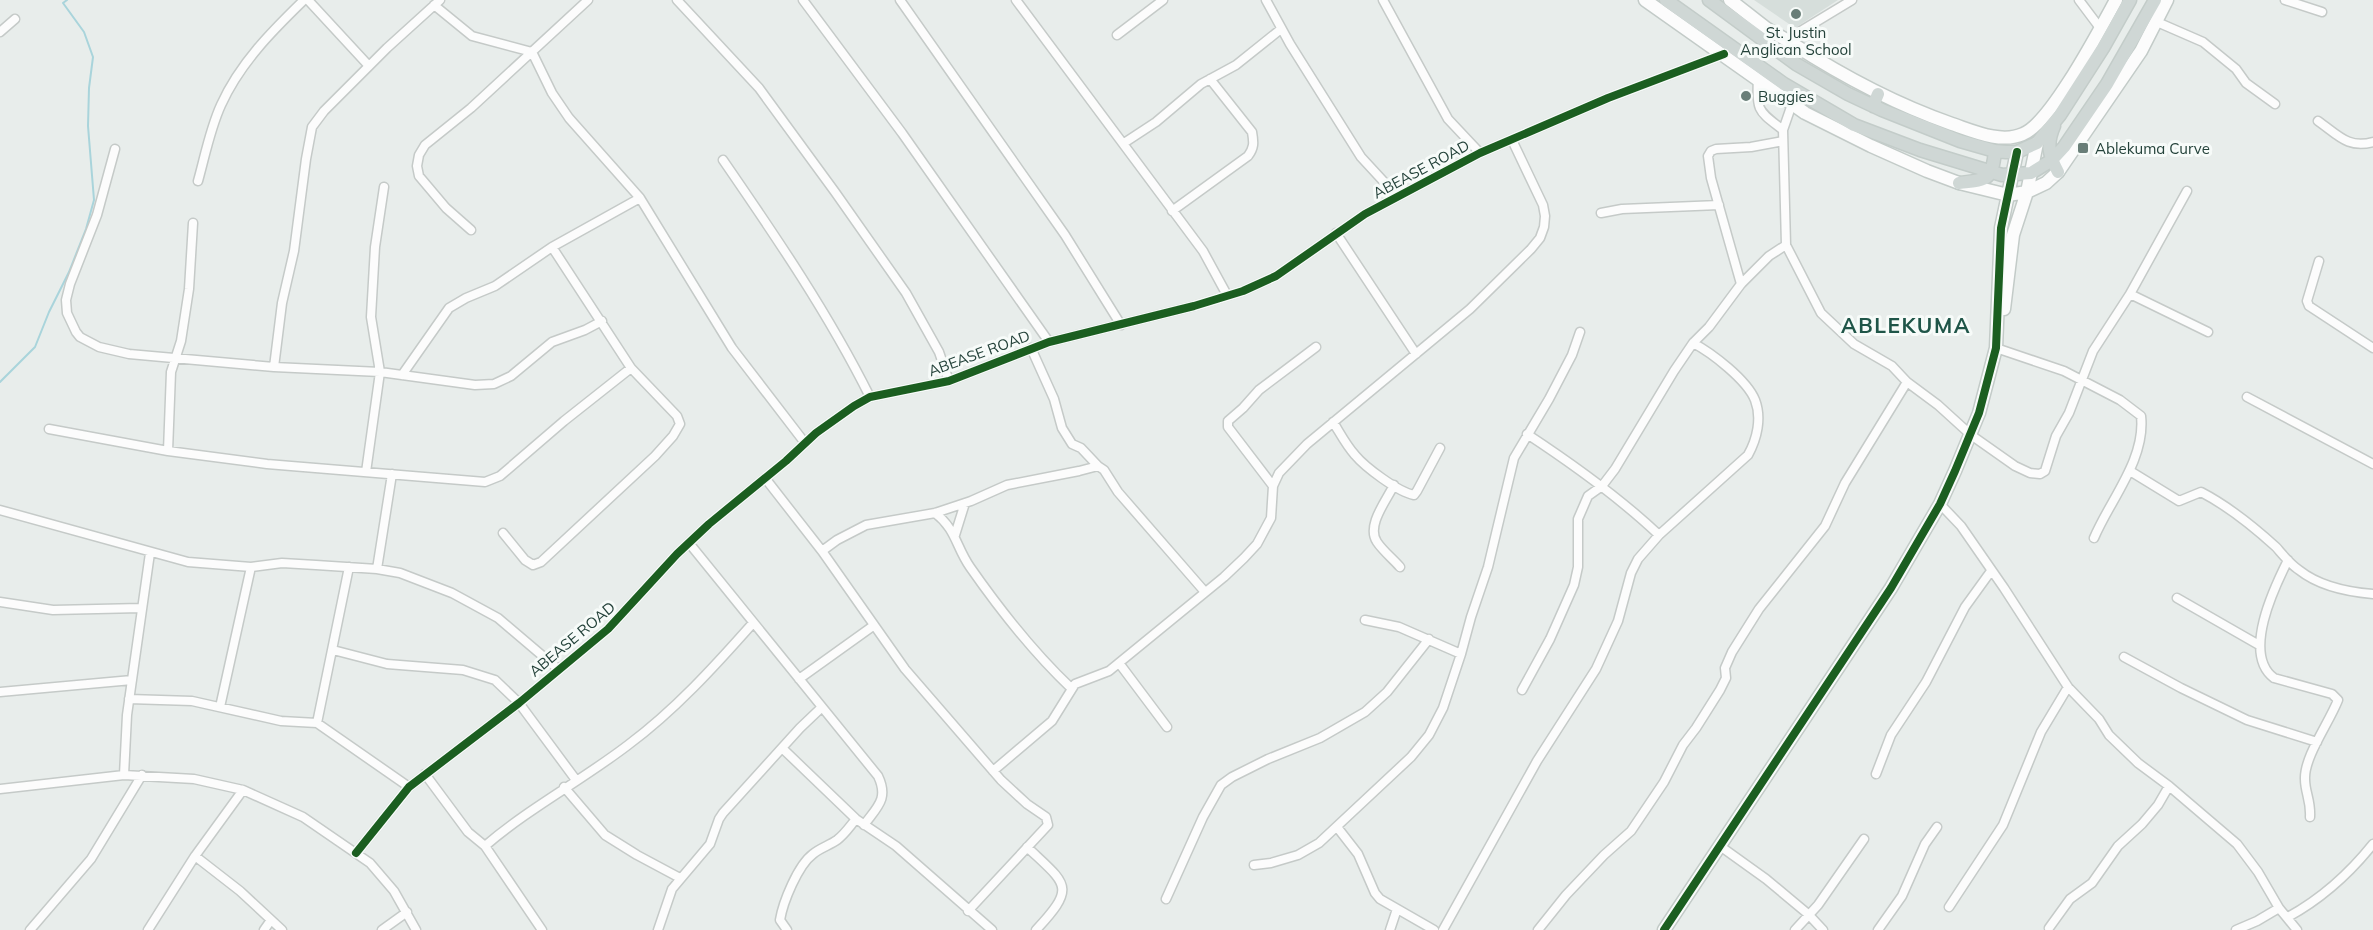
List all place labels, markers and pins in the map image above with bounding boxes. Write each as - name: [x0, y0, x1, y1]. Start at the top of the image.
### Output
- marker: St. Justin Anglican School: [1789, 7, 1803, 21]
- place label: St. Justin Anglican School: [1740, 23, 1852, 59]
- place label: Buggies: [1758, 87, 1814, 106]
- marker: Buggies: [1739, 89, 1753, 103]
- place label: Ablekuma Curve: [2095, 139, 2210, 158]
- marker: Ablekuma Curve: [2076, 141, 2090, 155]

